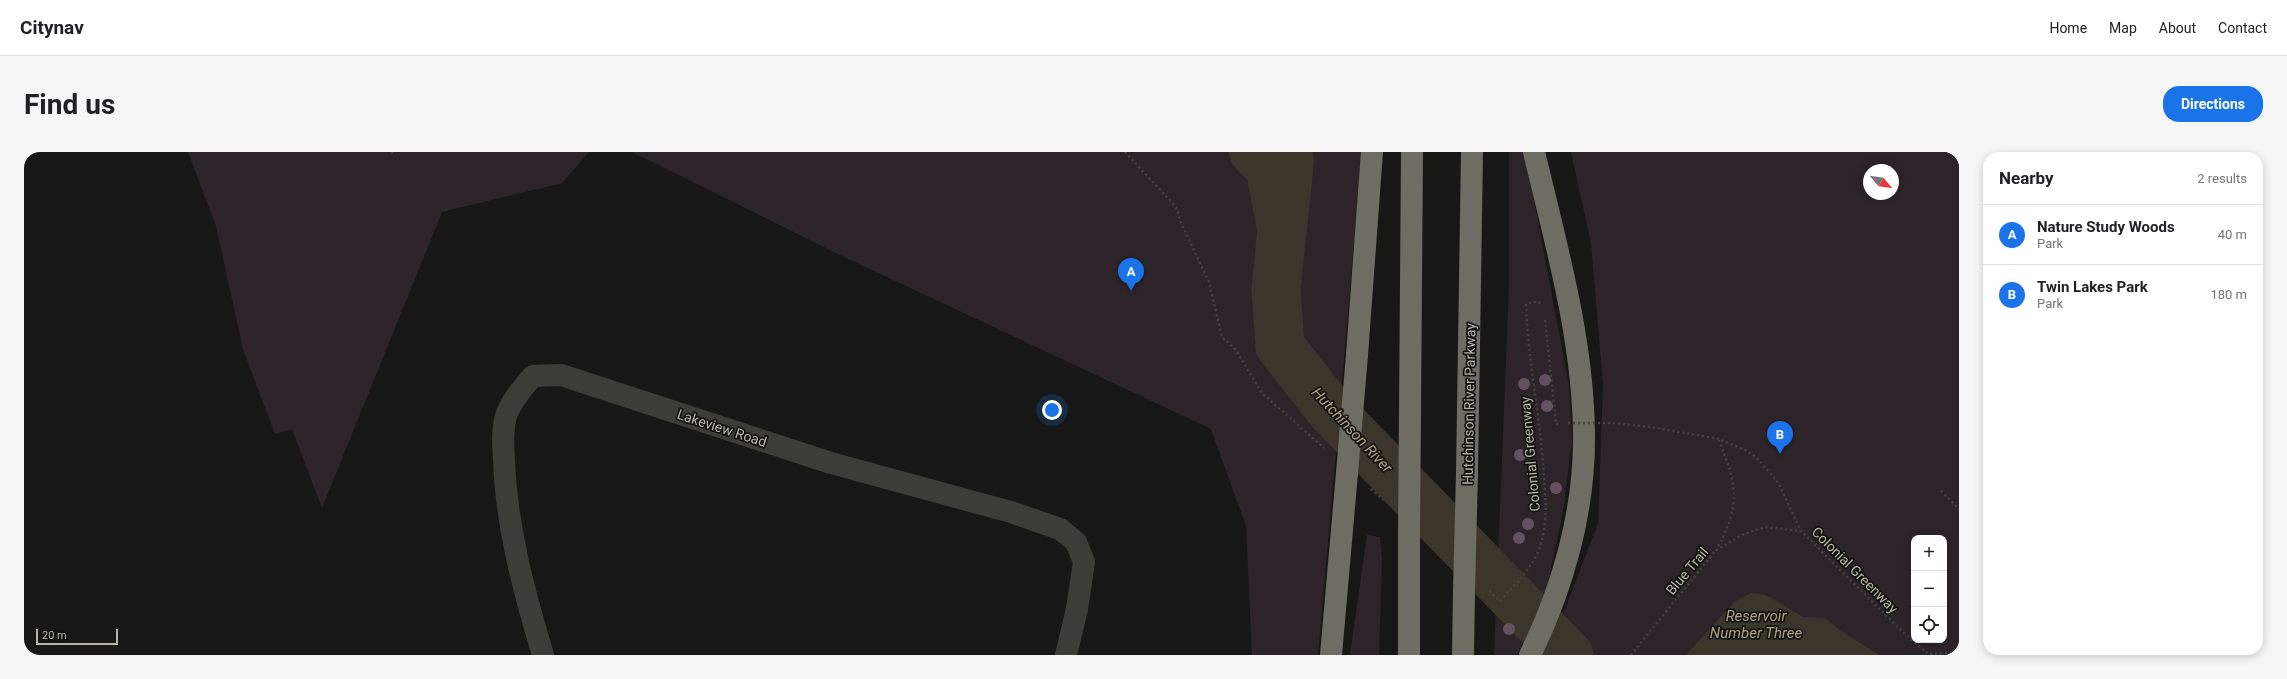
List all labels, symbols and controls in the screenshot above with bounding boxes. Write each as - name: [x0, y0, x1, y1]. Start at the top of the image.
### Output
- text: Citynav: [20, 16, 84, 39]
- text: Home: [2049, 20, 2087, 36]
- text: Map: [2109, 20, 2137, 36]
- text: About: [2159, 20, 2196, 36]
- text: Contact: [2218, 20, 2267, 36]
- button: Directions: [2163, 86, 2263, 122]
- text: Find us: [24, 88, 115, 121]
- north arrow: [1863, 164, 1899, 200]
- text: Nearby: [1999, 168, 2054, 188]
- text: 2 results: [2197, 171, 2247, 186]
- text: Nature Study Woods: [2037, 218, 2175, 236]
- text: A: [2008, 227, 2016, 242]
- text: 40 m: [2218, 227, 2247, 242]
- text: Park: [2037, 236, 2063, 251]
- pin: A: [1118, 258, 1144, 291]
- text: Twin Lakes Park: [2037, 278, 2148, 296]
- text: B: [2008, 287, 2016, 302]
- text: 180 m: [2210, 287, 2247, 302]
- text: Park: [2037, 296, 2063, 311]
- street label: Hutchinson River Parkway: [1460, 322, 1478, 485]
- water label: Hutchinson River: [1308, 384, 1397, 477]
- street label: Colonial Greenway: [1517, 395, 1543, 512]
- your location: [1042, 400, 1062, 420]
- street label: Lakeview Road: [675, 406, 769, 450]
- pin: B: [1767, 421, 1793, 454]
- street label: Colonial Greenway: [1809, 524, 1902, 617]
- map controls: [1911, 535, 1947, 643]
- button: +: [1911, 535, 1947, 571]
- street label: Blue Trail: [1662, 544, 1712, 598]
- button: −: [1911, 571, 1947, 607]
- water label: Reservoir Number Three: [1710, 607, 1802, 642]
- button: locate: [1911, 607, 1947, 643]
- scale bar: [36, 627, 118, 646]
- text: 20 m: [42, 629, 67, 642]

